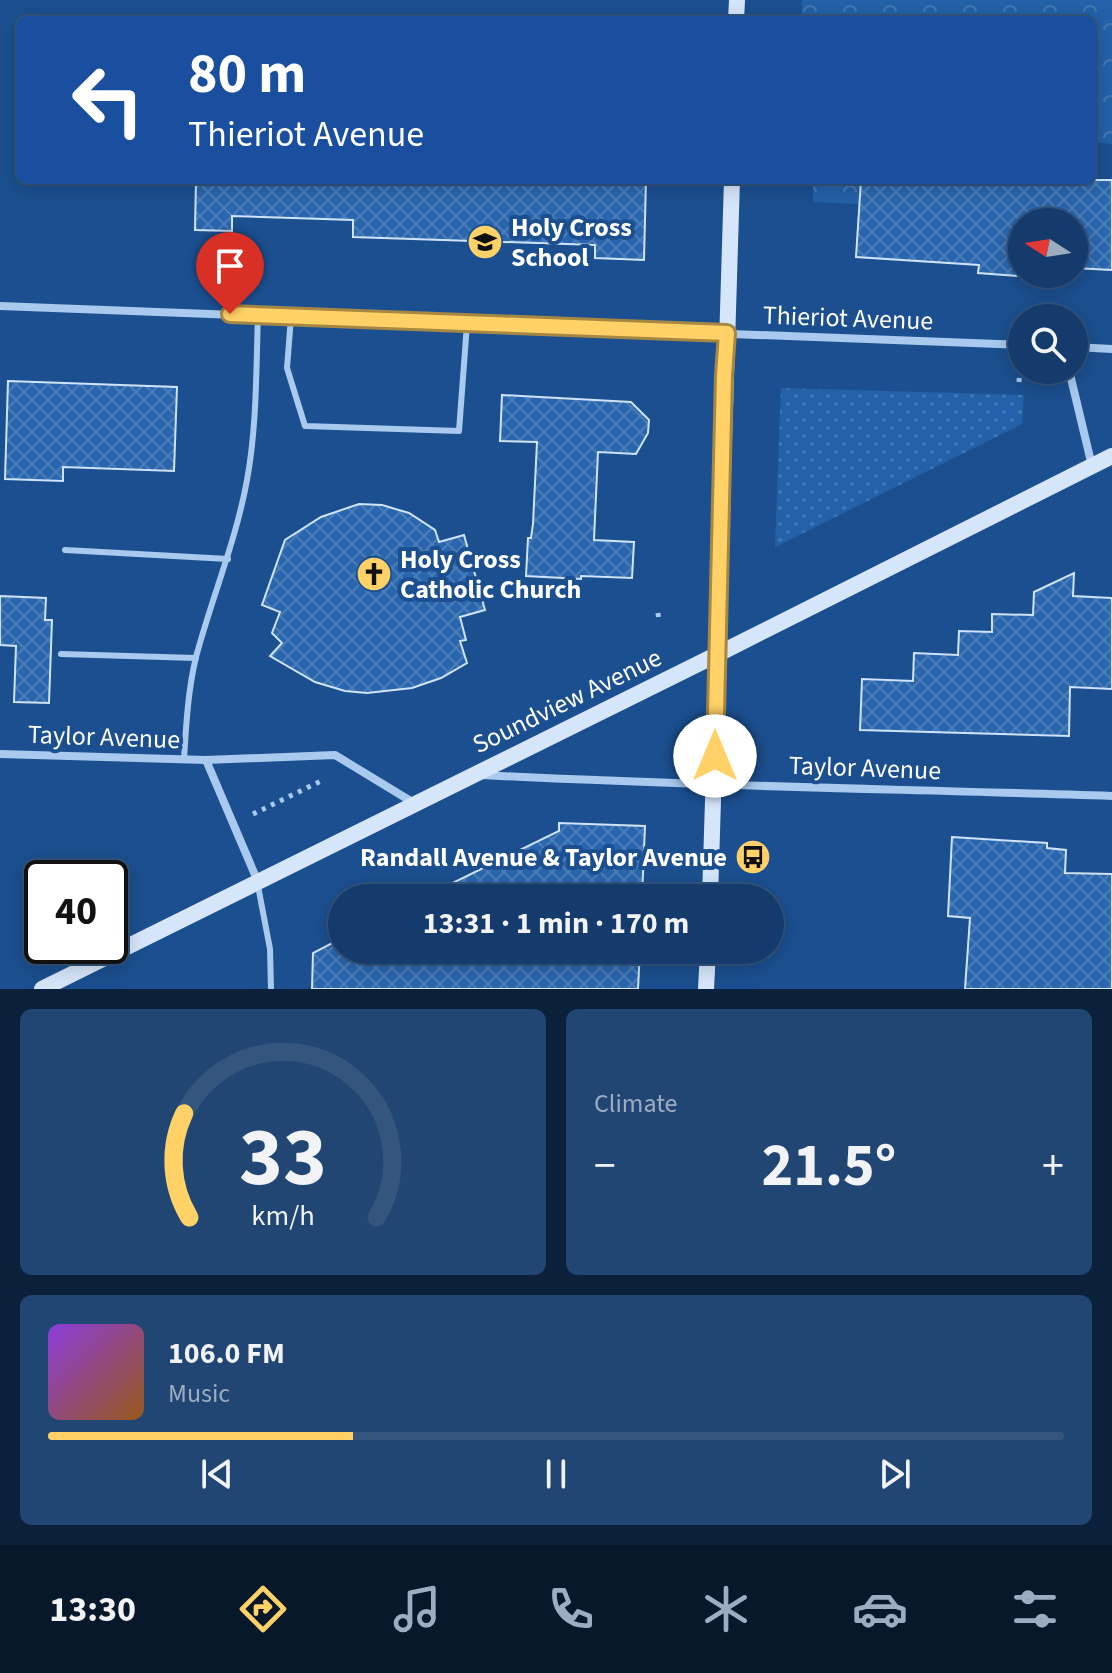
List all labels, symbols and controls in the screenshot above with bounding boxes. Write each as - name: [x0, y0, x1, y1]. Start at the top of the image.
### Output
- text: 80 m: [188, 35, 306, 114]
- icon: left: [56, 48, 160, 152]
- text: Thieriot Avenue: [188, 109, 424, 160]
- north arrow: [1008, 208, 1088, 288]
- map controls: [1008, 208, 1088, 384]
- place label: Holy Cross School: [511, 209, 632, 276]
- school or university icon: Holy Cross School: [466, 223, 504, 261]
- pin: [196, 232, 264, 314]
- icon: arrive: [208, 244, 252, 288]
- street label: Thieriot Avenue: [762, 297, 934, 339]
- button: search: [1008, 304, 1088, 384]
- place label: Holy Cross Catholic Church: [400, 541, 581, 608]
- church icon: Holy Cross Catholic Church: [355, 555, 393, 593]
- street label: Soundview Avenue: [466, 639, 668, 763]
- position arrow: [673, 714, 757, 798]
- street label: Taylor Avenue: [27, 716, 181, 758]
- street label: Taylor Avenue: [788, 747, 942, 789]
- bus stop icon: Randall Avenue & Taylor Avenue: [734, 838, 772, 876]
- place label: Randall Avenue & Taylor Avenue: [360, 839, 727, 876]
- speed limit sign: 40: [24, 860, 128, 964]
- text: 13:31 · 1 min · 170 m: [423, 902, 689, 945]
- text: Climate: [594, 1085, 678, 1122]
- text: 33: [239, 1099, 327, 1217]
- text: 21.5°: [762, 1124, 896, 1209]
- text: −: [594, 1135, 616, 1198]
- text: +: [1042, 1135, 1064, 1198]
- text: km/h: [251, 1196, 315, 1236]
- text: 106.0 FM: [168, 1332, 285, 1375]
- text: Music: [168, 1375, 230, 1412]
- icon: previous: [195, 1452, 239, 1496]
- icon: pause: [534, 1452, 578, 1496]
- icon: next: [873, 1452, 917, 1496]
- icon: directions: [235, 1581, 291, 1637]
- icon: music: [389, 1581, 445, 1637]
- icon: phone: [543, 1581, 599, 1637]
- icon: climate: [698, 1581, 754, 1637]
- icon: car: [852, 1581, 908, 1637]
- icon: filters: [1007, 1581, 1063, 1637]
- text: 13:30: [49, 1584, 136, 1635]

